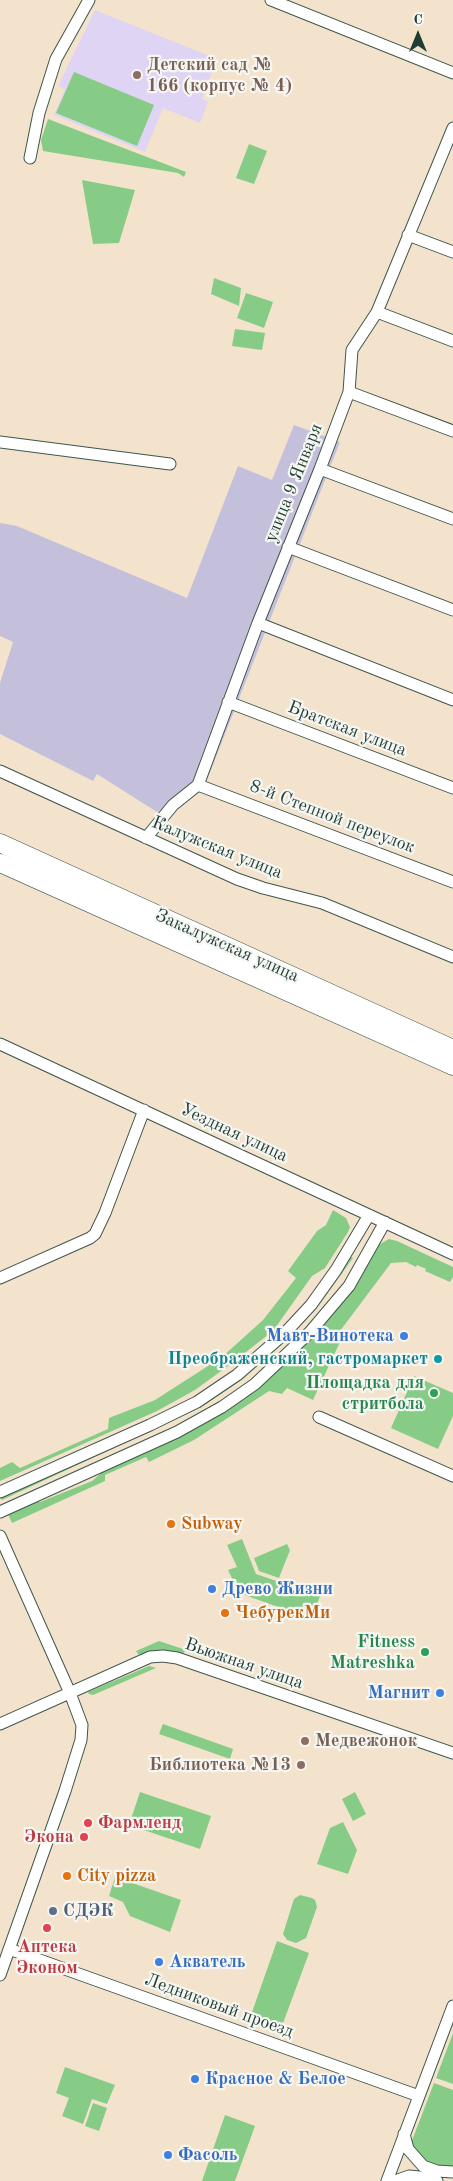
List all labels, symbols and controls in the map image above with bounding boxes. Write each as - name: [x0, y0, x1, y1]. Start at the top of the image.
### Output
- north arrow: [393, 10, 443, 60]
- text: С: [413, 13, 423, 27]
- place label: Детский сад № 166 (корпус № 4): [147, 54, 292, 96]
- marker: Детский сад № 166 (корпус № 4): [131, 69, 143, 81]
- street label: улица 9 Января: [260, 420, 328, 546]
- street label: Братская улица: [284, 696, 410, 762]
- street label: 8-й Степной переулок: [246, 775, 418, 859]
- street label: Калужская улица: [148, 812, 286, 884]
- street label: Закалужская улица: [152, 905, 302, 987]
- street label: Уездная улица: [177, 1099, 291, 1167]
- place label: Мавт-Винотека: [266, 1325, 394, 1347]
- marker: Мавт-Винотека: [398, 1330, 410, 1342]
- place label: Преображенский, гастромаркет: [167, 1348, 428, 1370]
- marker: Преображенский, гастромаркет: [432, 1353, 444, 1365]
- place label: Площадка для стритбола: [306, 1372, 424, 1415]
- marker: Площадка для стритбола: [428, 1387, 440, 1399]
- place label: Subway: [181, 1513, 243, 1535]
- marker: Subway: [165, 1518, 177, 1530]
- place label: Древо Жизни: [222, 1578, 333, 1600]
- marker: Древо Жизни: [206, 1583, 218, 1595]
- place label: ЧебурекМи: [235, 1602, 330, 1624]
- marker: ЧебурекМи: [219, 1607, 231, 1619]
- place label: Fitness Matreshka: [330, 1631, 415, 1674]
- street label: Вьюжная улица: [182, 1634, 306, 1694]
- marker: Fitness Matreshka: [419, 1646, 431, 1658]
- place label: Магнит: [368, 1682, 430, 1704]
- marker: Магнит: [434, 1687, 446, 1699]
- place label: Медвежонок: [315, 1730, 417, 1752]
- marker: Медвежонок: [299, 1735, 311, 1747]
- place label: Библиотека №13: [149, 1754, 291, 1776]
- marker: Библиотека №13: [295, 1759, 307, 1771]
- place label: Фармленд: [98, 1812, 181, 1834]
- marker: Фармленд: [82, 1817, 94, 1829]
- place label: Экона: [24, 1826, 74, 1848]
- marker: Экона: [78, 1831, 90, 1843]
- place label: City pizza: [77, 1865, 156, 1887]
- marker: City pizza: [61, 1870, 73, 1882]
- place label: СДЭК: [63, 1900, 113, 1922]
- marker: СДЭК: [47, 1905, 59, 1917]
- marker: Аптека Эконом: [41, 1922, 53, 1934]
- place label: Аптека Эконом: [16, 1936, 78, 1978]
- place label: Акватель: [169, 1951, 246, 1973]
- marker: Акватель: [153, 1956, 165, 1968]
- street label: Ледниковый проезд: [142, 1969, 296, 2043]
- place label: Красное & Белое: [205, 2068, 346, 2090]
- marker: Красное & Белое: [189, 2073, 201, 2085]
- place label: Фасоль: [178, 2144, 238, 2166]
- marker: Фасоль: [162, 2149, 174, 2161]

